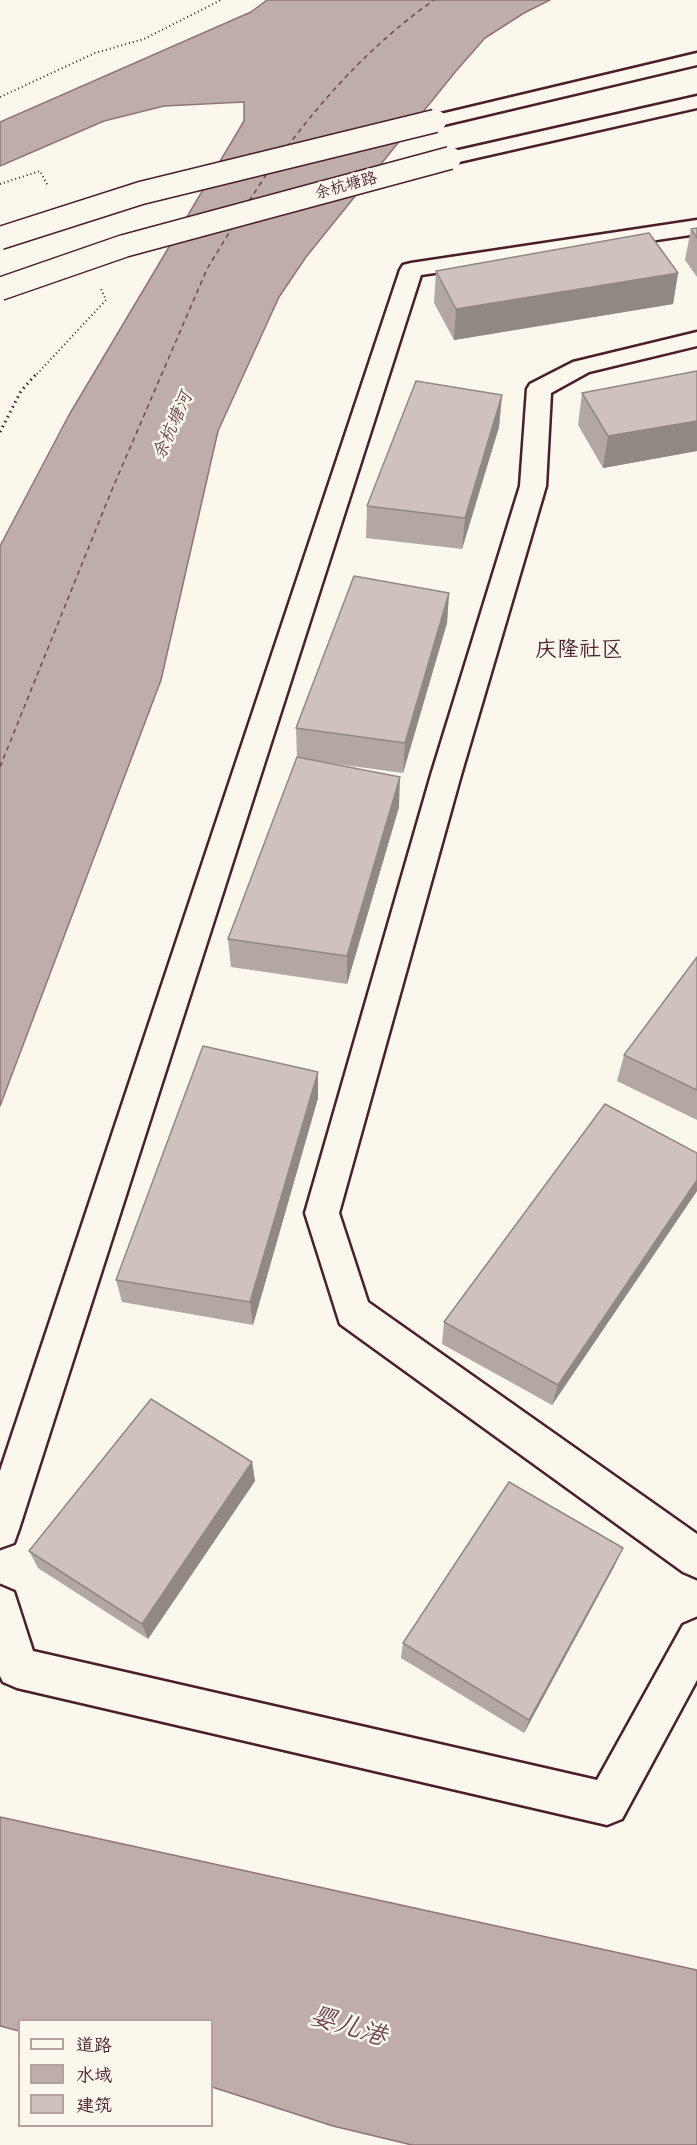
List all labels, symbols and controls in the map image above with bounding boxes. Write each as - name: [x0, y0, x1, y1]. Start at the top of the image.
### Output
- street label: 余杭塘路: [313, 168, 379, 204]
- water label: 余杭塘河: [148, 389, 198, 463]
- district label: 庆隆社区: [535, 637, 623, 663]
- water label: 婴儿港: [306, 2001, 390, 2053]
- legend: [18, 2019, 213, 2127]
- text: 道路: [76, 2032, 112, 2057]
- text: 水域: [76, 2062, 112, 2087]
- text: 建筑: [76, 2092, 112, 2117]

